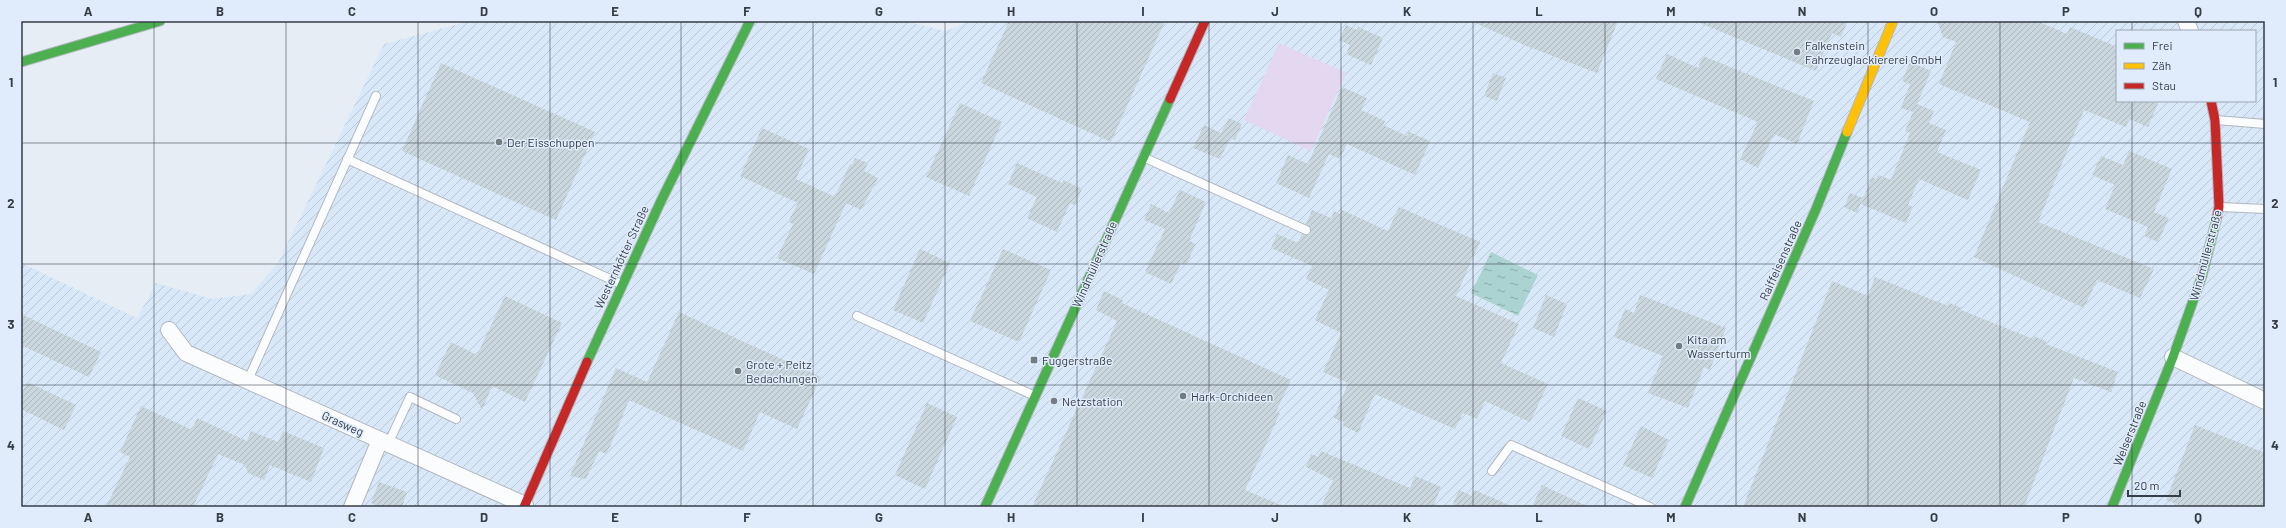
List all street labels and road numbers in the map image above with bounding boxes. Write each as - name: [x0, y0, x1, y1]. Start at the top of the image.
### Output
- street label: Westernkötter Straße: [591, 203, 651, 311]
- street label: Windmüllerstraße: [2186, 208, 2224, 302]
- street label: Raiffeisenstraße: [1756, 218, 1804, 302]
- street label: Windmüllerstraße: [1069, 219, 1119, 309]
- street label: Welserstraße: [2110, 398, 2148, 468]
- street label: Grasweg: [320, 408, 366, 438]

